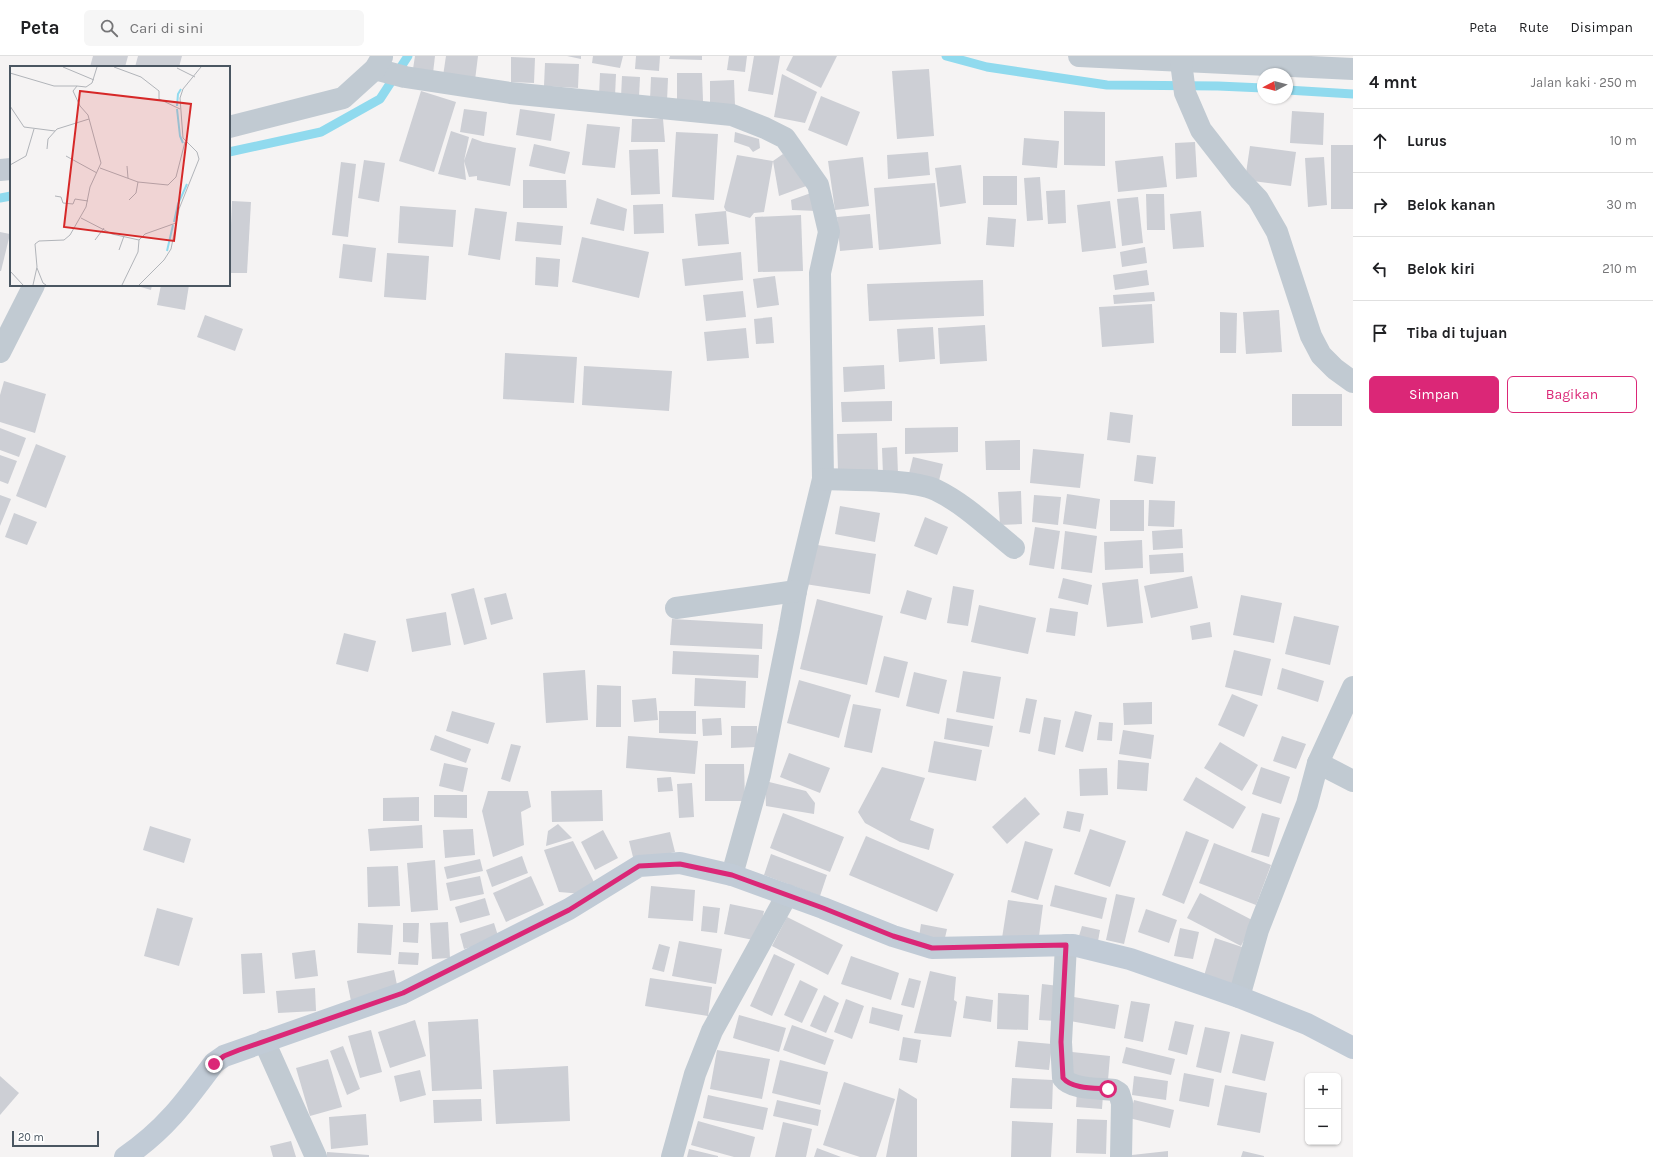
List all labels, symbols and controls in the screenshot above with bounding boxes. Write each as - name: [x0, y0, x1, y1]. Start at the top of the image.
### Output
- search box: [84, 10, 364, 46]
- text: Peta: [20, 17, 60, 39]
- icon: search: [98, 17, 120, 39]
- text: Cari di sini: [130, 19, 203, 37]
- text: Peta: [1469, 19, 1497, 36]
- text: Rute: [1519, 19, 1549, 36]
- text: Disimpan: [1571, 19, 1633, 36]
- inset map: [10, 66, 230, 286]
- north arrow: [1257, 68, 1293, 104]
- text: 4 mnt: [1369, 72, 1417, 92]
- text: Jalan kaki · 250 m: [1531, 75, 1637, 90]
- icon: ahead: [1369, 130, 1391, 152]
- text: Lurus: [1407, 132, 1447, 150]
- text: 10 m: [1610, 133, 1637, 148]
- icon: right: [1369, 194, 1391, 216]
- text: Belok kanan: [1407, 196, 1496, 214]
- text: 30 m: [1606, 197, 1637, 212]
- icon: left: [1369, 258, 1391, 280]
- text: Belok kiri: [1407, 260, 1475, 278]
- text: 210 m: [1602, 261, 1637, 276]
- icon: arrive: [1369, 322, 1391, 344]
- text: Tiba di tujuan: [1407, 324, 1507, 342]
- button: Simpan: [1369, 376, 1499, 413]
- button: Bagikan: [1507, 376, 1637, 413]
- route end: [205, 1055, 223, 1073]
- map controls: [1305, 1073, 1341, 1145]
- button: +: [1305, 1073, 1341, 1109]
- route start: [1099, 1080, 1117, 1098]
- button: −: [1305, 1109, 1341, 1145]
- scale bar: [12, 1129, 99, 1148]
- text: 20 m: [18, 1131, 44, 1144]

